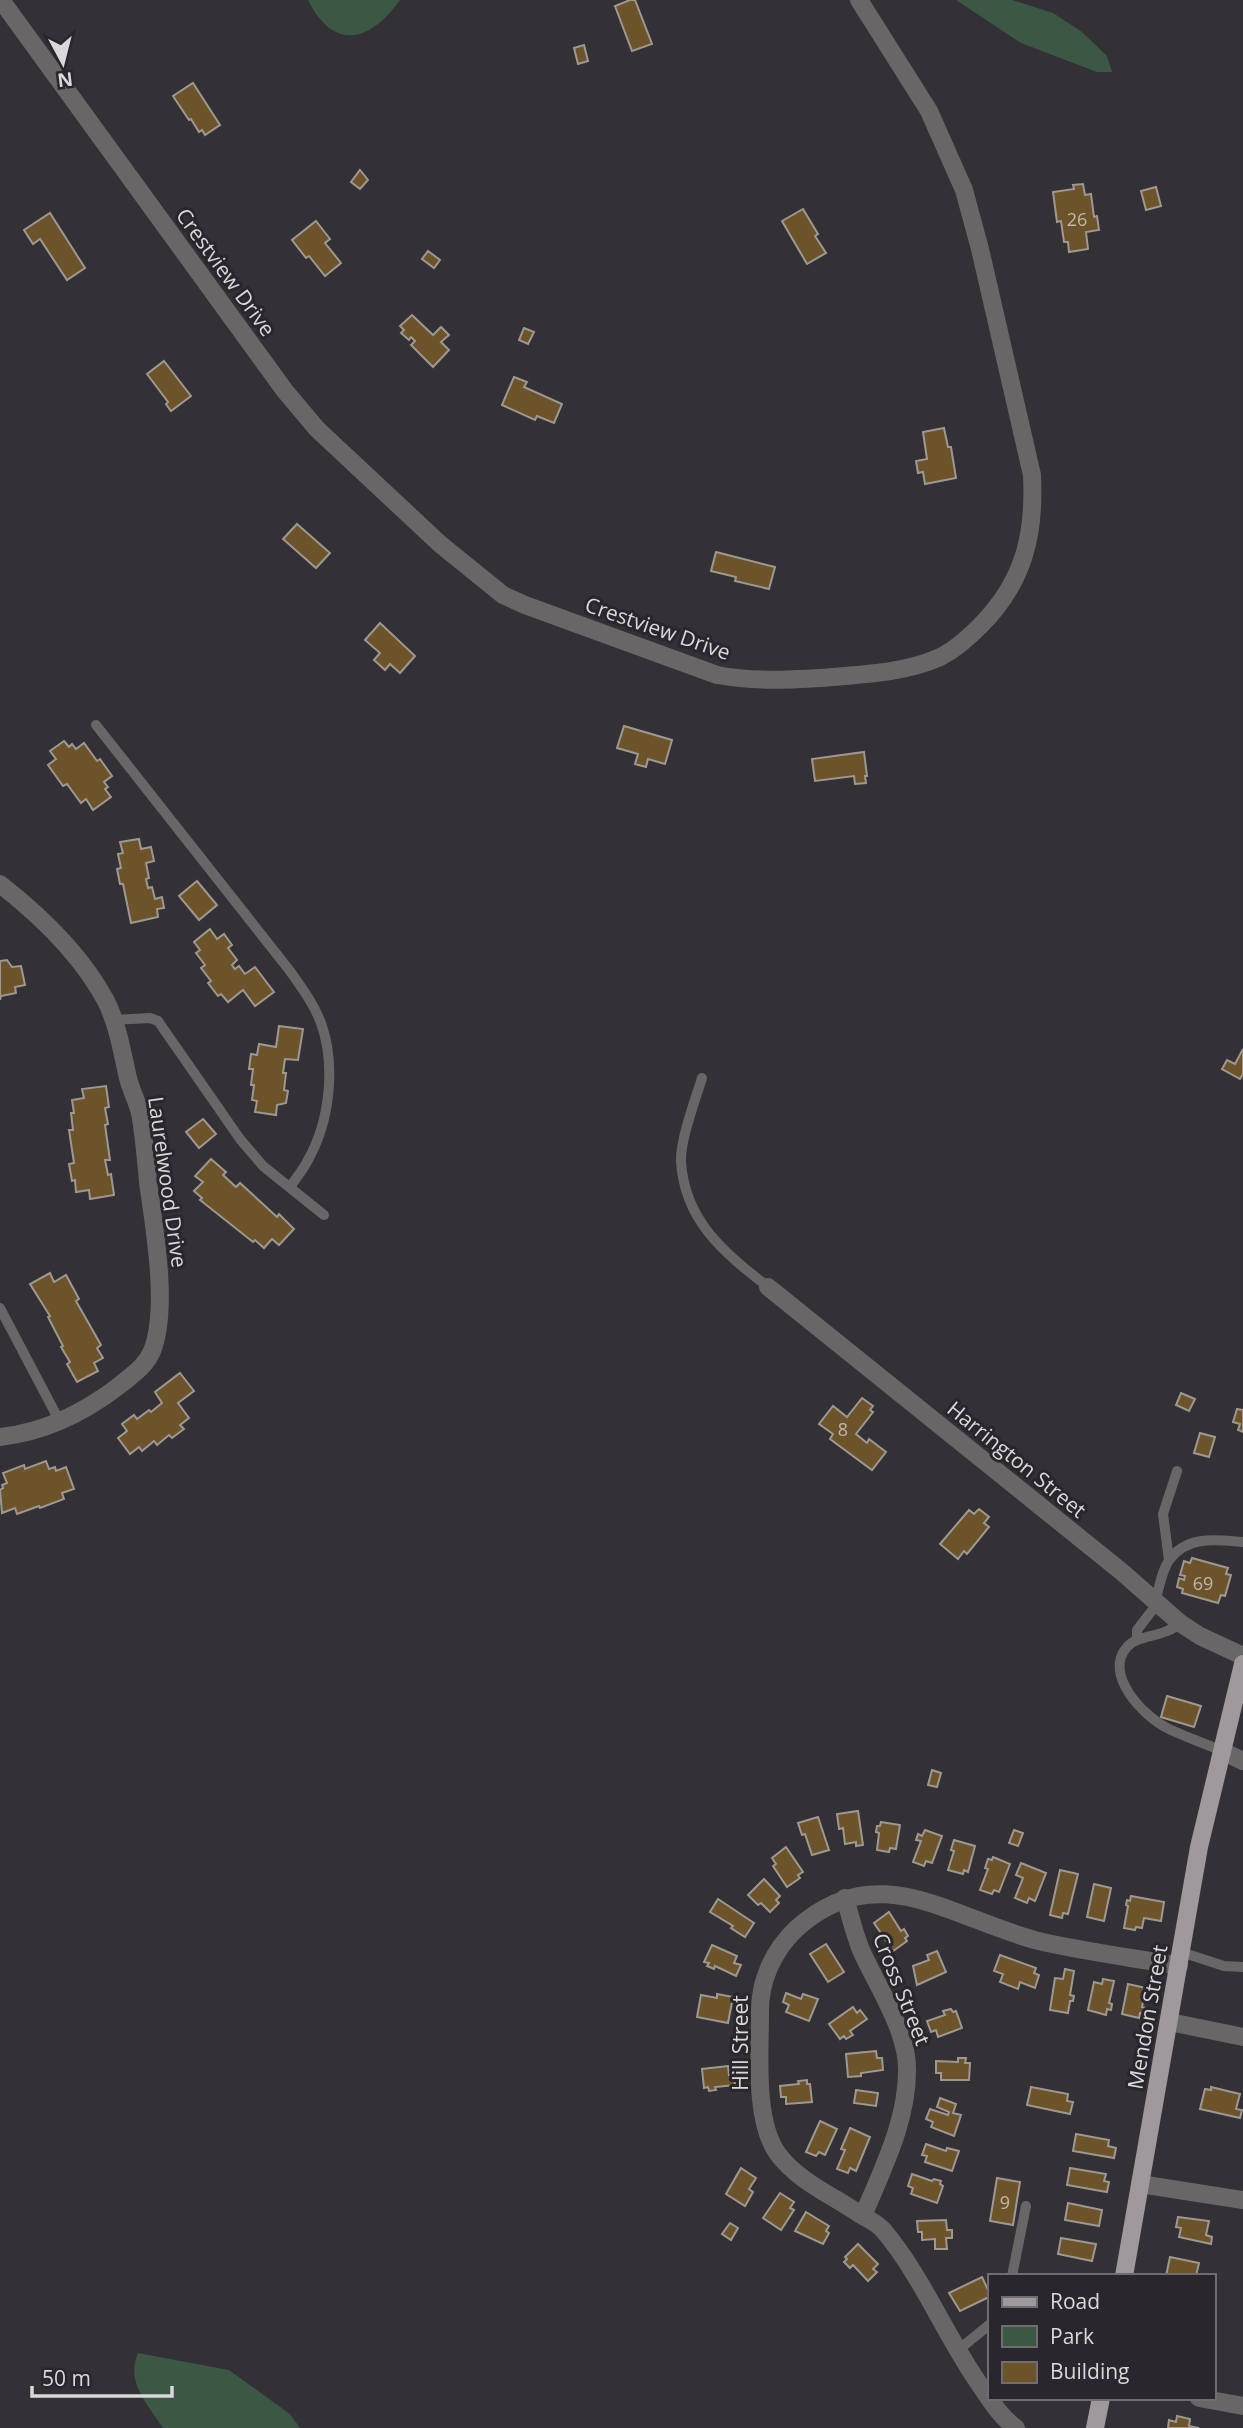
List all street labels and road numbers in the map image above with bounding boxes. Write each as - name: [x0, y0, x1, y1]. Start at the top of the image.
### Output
- street label: Crestview Drive: [170, 202, 282, 342]
- street label: Crestview Drive: [582, 590, 734, 666]
- street label: Laurelwood Drive: [142, 1095, 194, 1269]
- street label: Harrington Street: [942, 1394, 1092, 1524]
- street label: Cross Street: [867, 1929, 937, 2049]
- street label: Mendon Street: [1121, 1943, 1173, 2091]
- street label: Hill Street: [726, 1995, 754, 2091]

